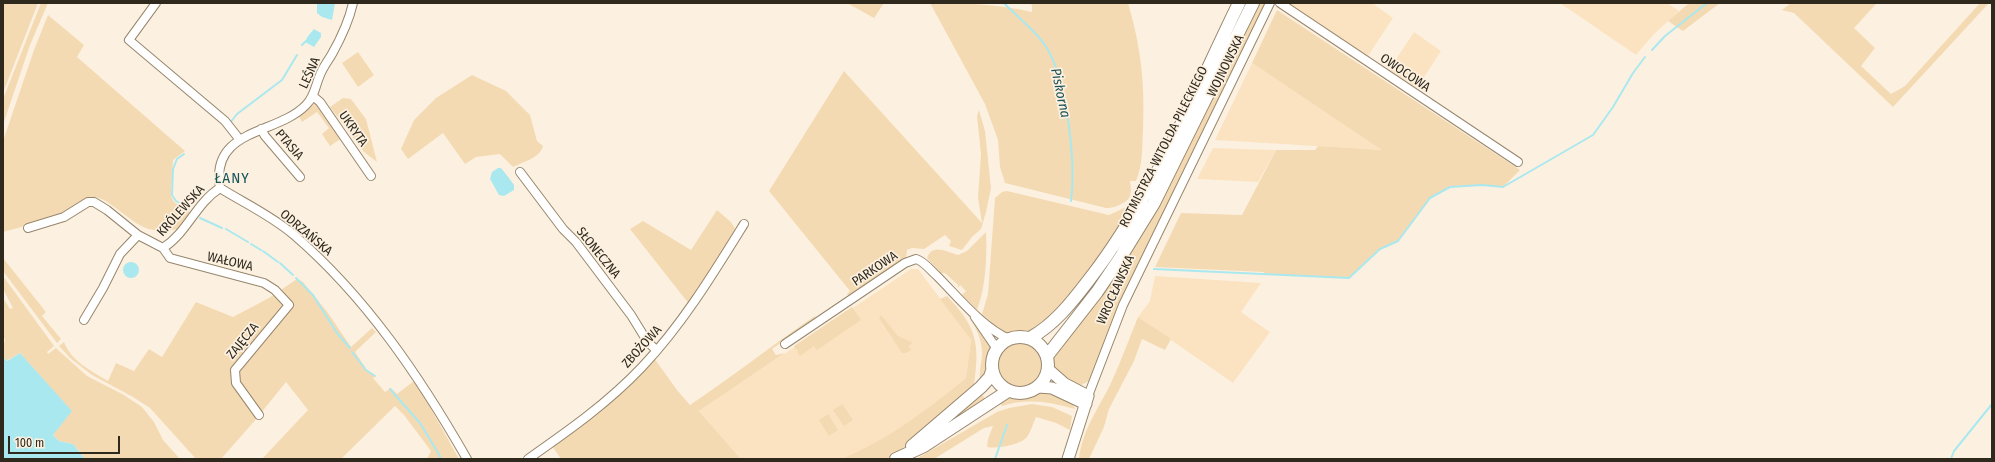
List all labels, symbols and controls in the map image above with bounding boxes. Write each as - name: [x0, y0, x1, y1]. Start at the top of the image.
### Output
- street label: WOJNOWSKA: [1204, 32, 1248, 100]
- street label: OWOCOWA: [1377, 51, 1433, 95]
- street label: LEŚNA: [296, 55, 324, 91]
- street label: ROTMISTRZA WITOLDA PILECKIEGO: [1117, 64, 1211, 230]
- water label: Piskorna: [1047, 67, 1073, 119]
- street label: UKRYTA: [335, 108, 371, 150]
- street label: PTASIA: [271, 127, 307, 163]
- district label: ŁANY: [214, 170, 250, 188]
- street label: KRÓLEWSKA: [154, 182, 208, 240]
- street label: ODRZAŃSKA: [277, 207, 335, 259]
- street label: SŁONECZNA: [573, 224, 623, 282]
- street label: PARKOWA: [849, 248, 901, 290]
- street label: WAŁOWA: [205, 249, 255, 275]
- street label: WROCŁAWSKA: [1094, 253, 1138, 327]
- street label: ZAJĘCZA: [224, 320, 262, 362]
- street label: ZBOŻOWA: [619, 323, 665, 371]
- scale bar: [10, 428, 122, 454]
- text: 100 m: [15, 436, 44, 450]

